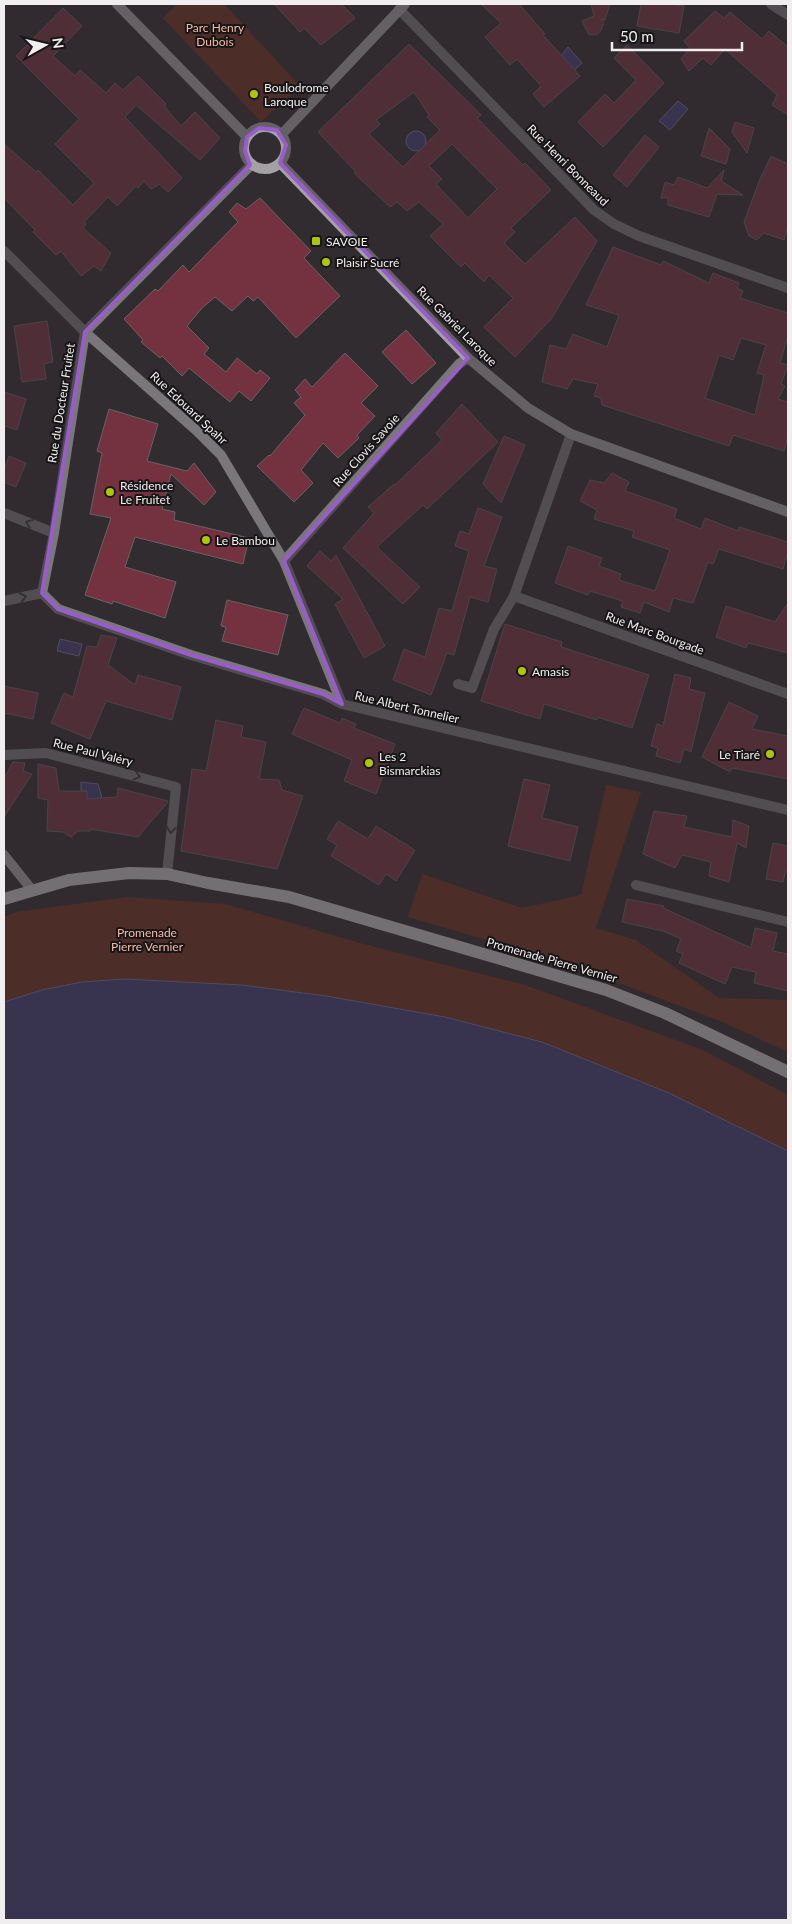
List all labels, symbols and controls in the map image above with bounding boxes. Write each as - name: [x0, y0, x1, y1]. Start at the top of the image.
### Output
- north arrow: [20, 20, 70, 70]
- park label: Parc Henry Dubois: [186, 20, 245, 49]
- scale bar: [612, 20, 742, 52]
- text: 50 m: [620, 27, 654, 45]
- text: N: [49, 37, 68, 50]
- place label: Boulodrome Laroque: [264, 80, 329, 109]
- marker: Boulodrome Laroque: [248, 88, 260, 100]
- street label: Rue Henri Bonneaud: [524, 121, 612, 209]
- place label: SAVOIE: [326, 234, 368, 249]
- marker: SAVOIE: [310, 235, 322, 247]
- place label: Plaisir Sucré: [336, 255, 399, 270]
- marker: Plaisir Sucré: [320, 256, 332, 268]
- street label: Rue Gabriel Laroque: [414, 283, 500, 369]
- street label: Rue du Docteur Fruitet: [44, 341, 78, 464]
- street label: Rue Edouard Spahr: [147, 368, 231, 448]
- street label: Rue Clovis Savoie: [329, 411, 403, 489]
- place label: Résidence Le Fruitet: [120, 478, 173, 507]
- marker: Résidence Le Fruitet: [104, 486, 116, 498]
- one-way arrow: [25, 519, 34, 529]
- place label: Le Bambou: [216, 533, 275, 548]
- marker: Le Bambou: [200, 534, 212, 546]
- one-way arrow: [18, 592, 27, 603]
- street label: Rue Marc Bourgade: [604, 608, 706, 658]
- place label: Amasis: [532, 664, 569, 679]
- marker: Amasis: [516, 665, 528, 677]
- street label: Rue Albert Tonnelier: [353, 688, 461, 726]
- street label: Rue Paul Valéry: [52, 735, 135, 769]
- place label: Le Tiaré: [719, 747, 760, 762]
- marker: Le Tiaré: [764, 748, 776, 760]
- place label: Les 2 Bismarckias: [379, 749, 441, 778]
- marker: Les 2 Bismarckias: [363, 757, 375, 769]
- one-way arrow: [132, 771, 140, 781]
- one-way arrow: [166, 827, 177, 835]
- park label: Promenade Pierre Vernier: [111, 925, 184, 954]
- street label: Promenade Pierre Vernier: [485, 934, 620, 986]

